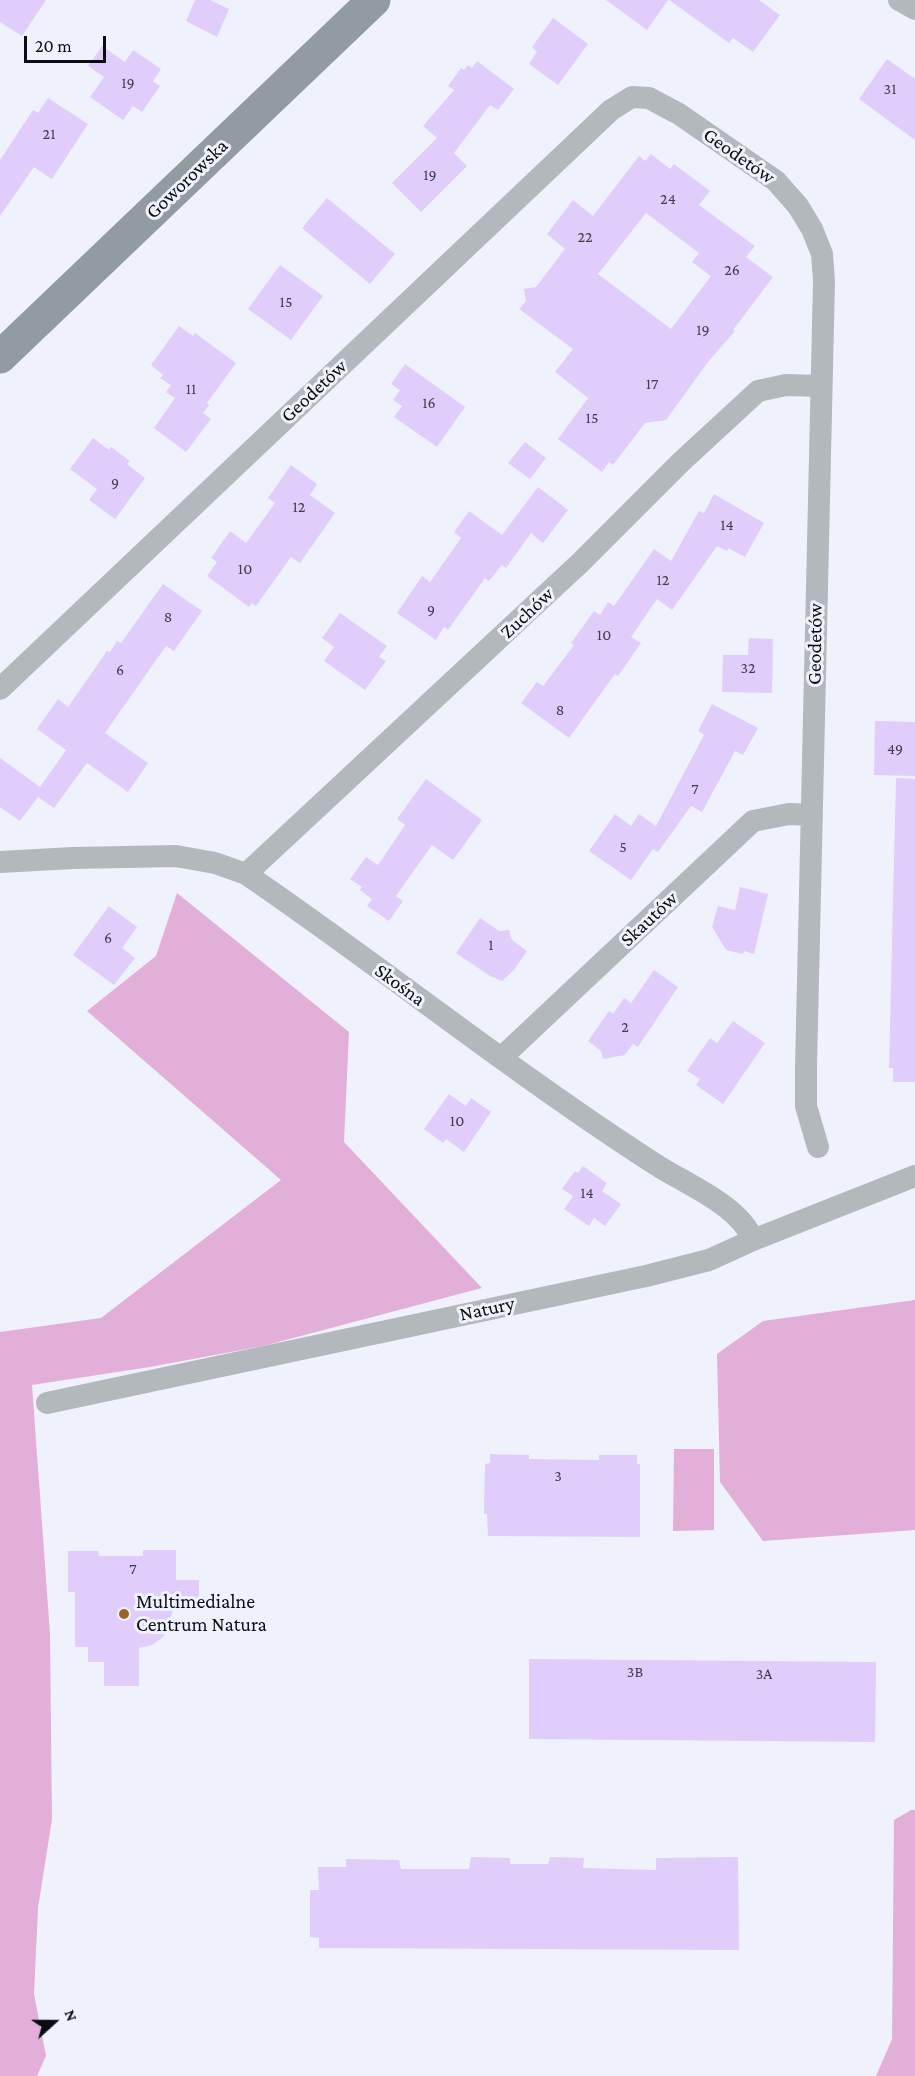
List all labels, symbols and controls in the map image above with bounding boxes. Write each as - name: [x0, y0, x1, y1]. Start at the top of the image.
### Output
- scale bar: [27, 24, 110, 62]
- text: 20 m: [35, 36, 72, 56]
- house number: 19: [121, 73, 135, 93]
- house number: 31: [884, 79, 896, 99]
- street label: Geodetów: [699, 123, 779, 189]
- house number: 21: [43, 124, 55, 144]
- street label: Goworowska: [141, 134, 233, 224]
- house number: 19: [423, 165, 437, 185]
- house number: 24: [660, 189, 676, 209]
- house number: 22: [577, 227, 593, 247]
- house number: 26: [724, 260, 740, 280]
- house number: 15: [280, 292, 292, 312]
- house number: 19: [696, 320, 710, 340]
- street label: Geodetów: [276, 354, 352, 428]
- house number: 17: [646, 374, 658, 394]
- house number: 11: [186, 379, 196, 399]
- house number: 16: [422, 393, 436, 413]
- house number: 15: [586, 408, 598, 428]
- house number: 9: [111, 473, 119, 493]
- house number: 12: [293, 497, 305, 517]
- house number: 14: [720, 515, 734, 535]
- house number: 10: [238, 559, 252, 579]
- house number: 12: [657, 570, 669, 590]
- street label: Zuchów: [495, 582, 559, 644]
- house number: 9: [427, 600, 435, 620]
- street label: Geodetów: [802, 603, 828, 685]
- house number: 8: [164, 607, 172, 627]
- house number: 10: [597, 625, 611, 645]
- house number: 32: [740, 658, 756, 678]
- house number: 6: [116, 660, 124, 680]
- house number: 8: [556, 700, 564, 720]
- house number: 49: [887, 739, 903, 759]
- house number: 7: [691, 779, 699, 799]
- house number: 5: [619, 837, 627, 857]
- street label: Skautów: [615, 886, 683, 952]
- house number: 6: [104, 928, 112, 948]
- house number: 1: [488, 935, 494, 955]
- street label: Skośna: [370, 959, 430, 1011]
- house number: 2: [621, 1017, 629, 1037]
- house number: 10: [450, 1111, 464, 1131]
- house number: 14: [580, 1183, 594, 1203]
- street label: Natury: [457, 1291, 517, 1327]
- house number: 3: [554, 1466, 562, 1486]
- house number: 7: [129, 1559, 137, 1579]
- place label: Multimedialne Centrum Natura: [136, 1590, 267, 1637]
- marker: Multimedialne Centrum Natura: [117, 1607, 131, 1621]
- house number: 3B: [627, 1662, 643, 1682]
- house number: 3A: [756, 1664, 772, 1684]
- north arrow: [24, 1992, 84, 2052]
- text: N: [61, 2007, 81, 2024]

